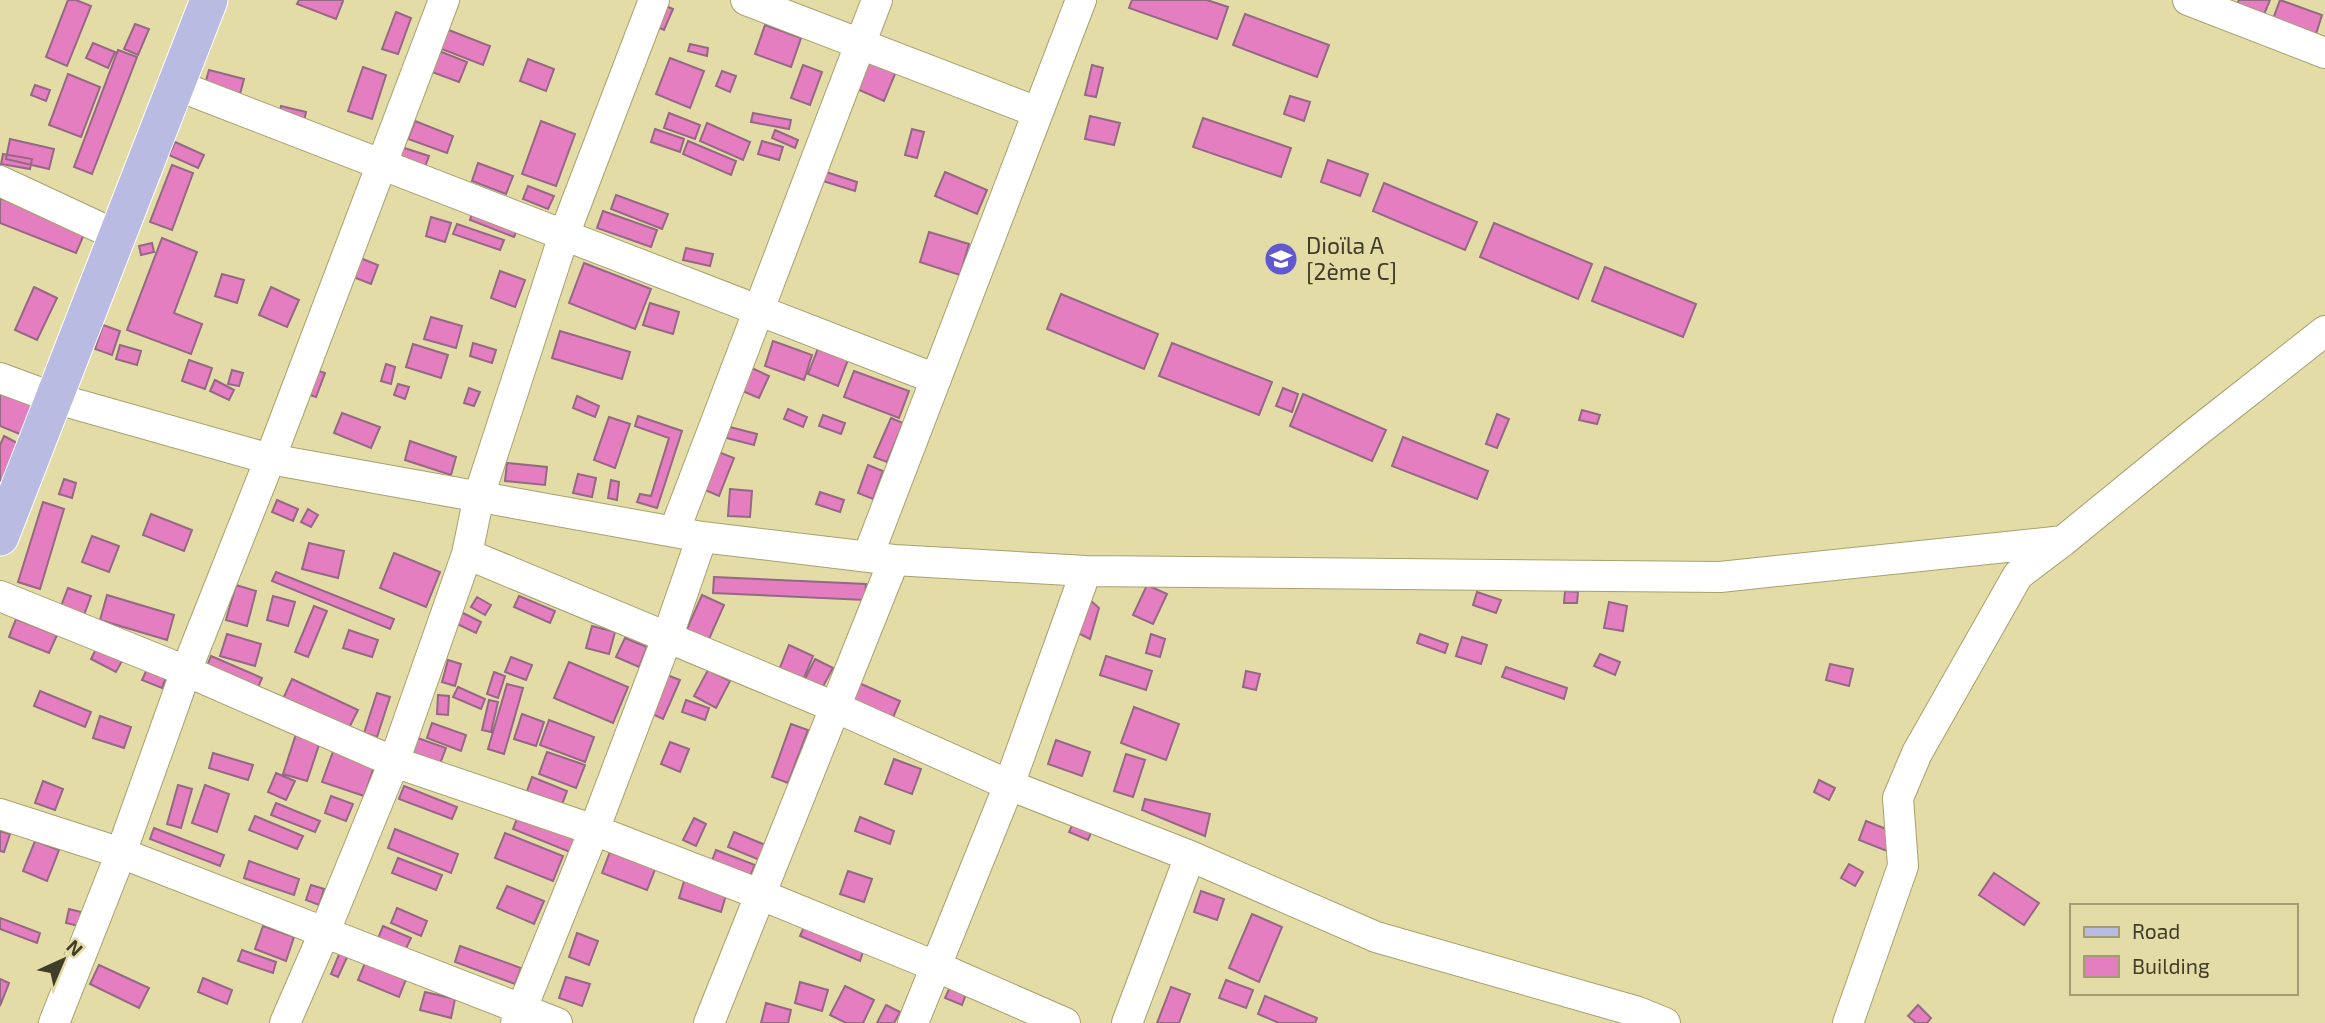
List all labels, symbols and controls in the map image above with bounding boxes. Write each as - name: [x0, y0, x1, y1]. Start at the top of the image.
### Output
- place label: Dioïla A [2ème C]: [1306, 231, 1397, 285]
- school or university icon: Dioïla A [2ème C]: [1262, 240, 1300, 278]
- legend: [2070, 904, 2297, 995]
- text: Road: [2132, 918, 2180, 943]
- north arrow: [28, 925, 98, 995]
- text: N: [62, 934, 88, 960]
- text: Building: [2132, 953, 2210, 978]

